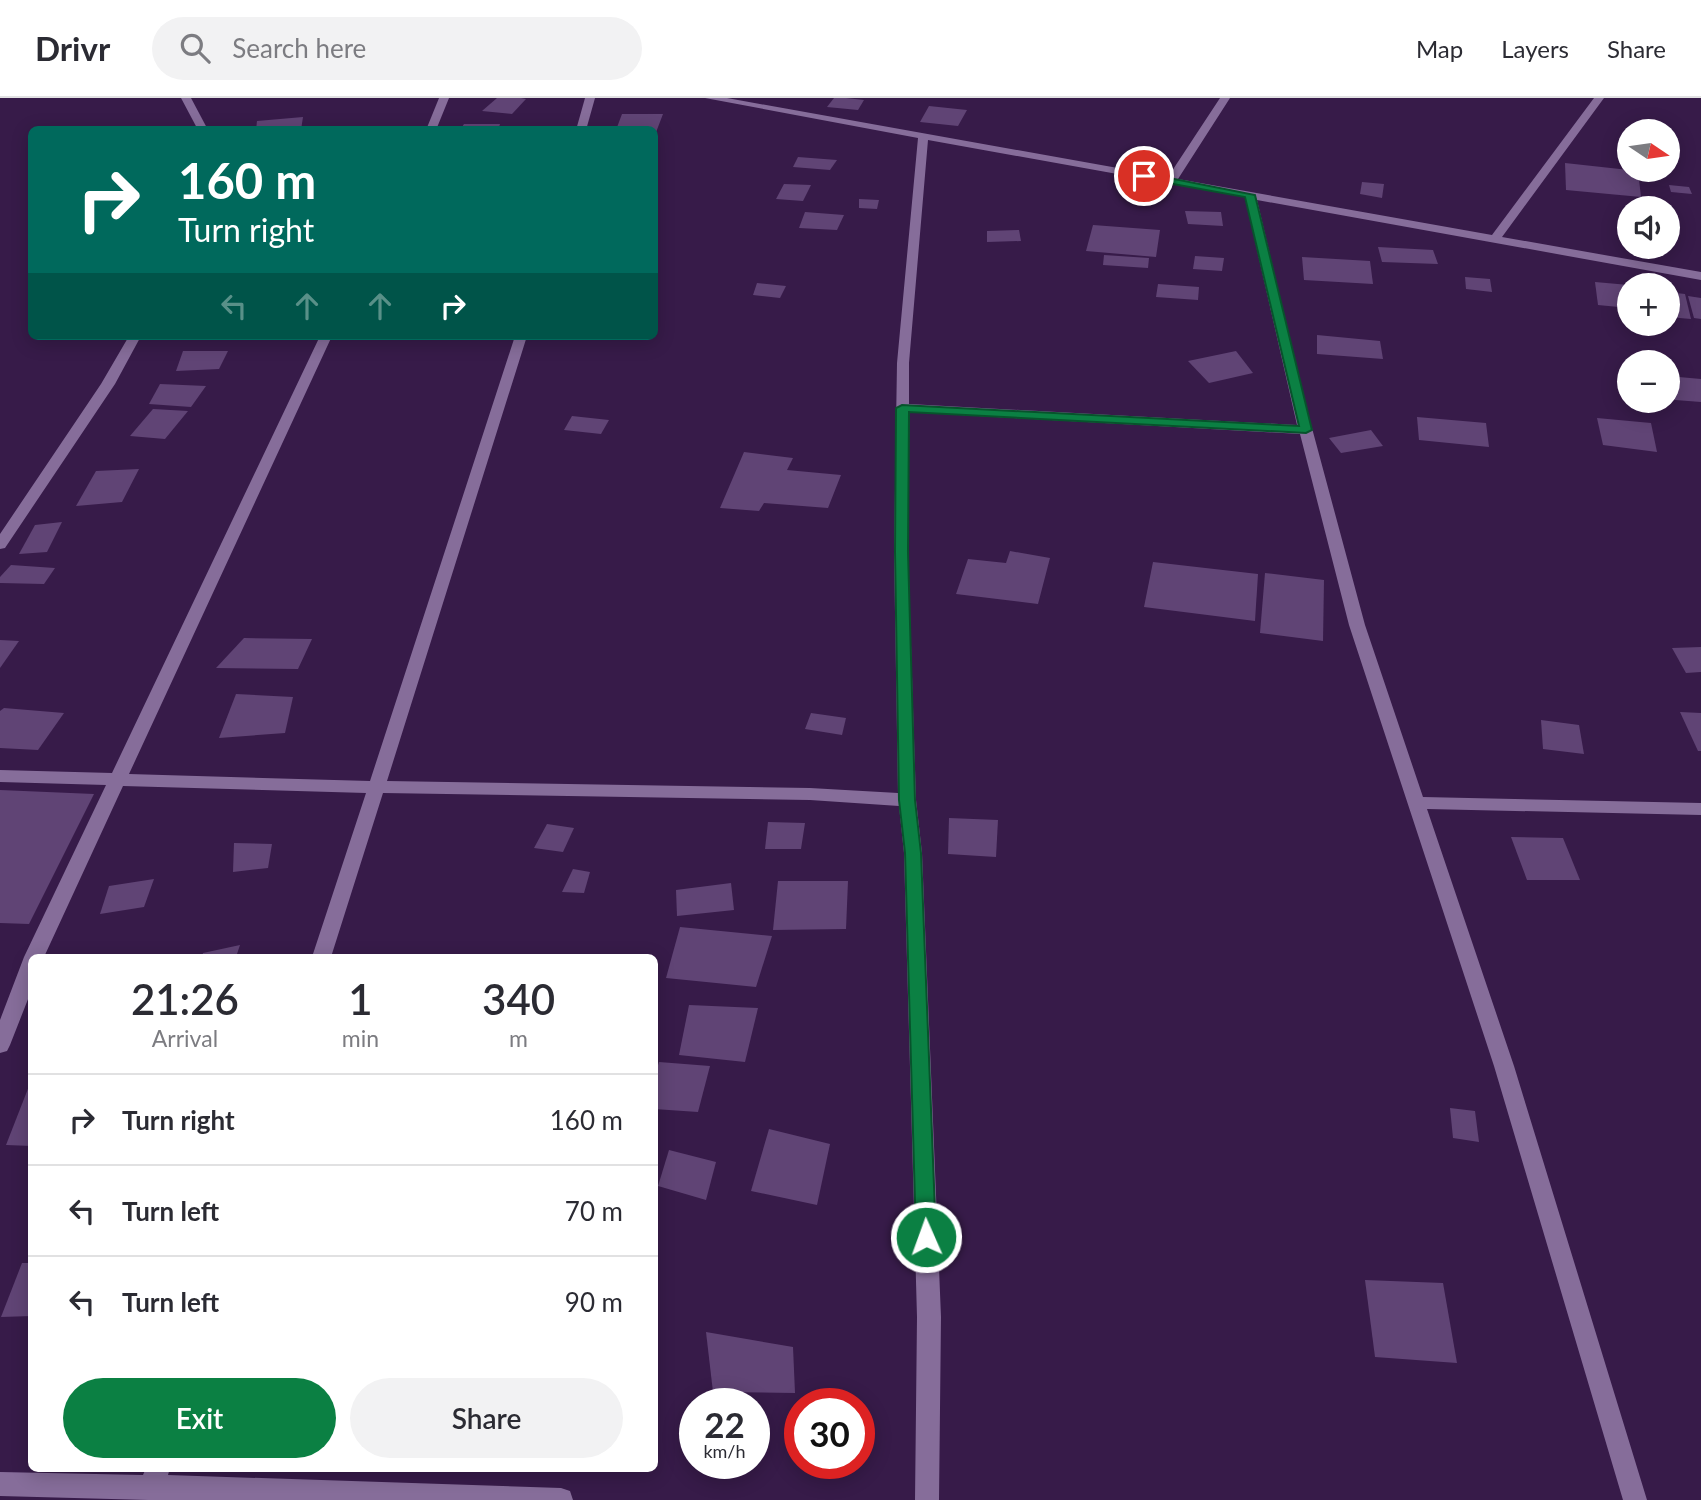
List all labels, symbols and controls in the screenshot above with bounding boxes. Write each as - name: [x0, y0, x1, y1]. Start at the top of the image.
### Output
- search box: [152, 17, 642, 80]
- text: Drivr: [35, 28, 110, 68]
- icon: search: [176, 29, 214, 67]
- text: Search here: [232, 32, 366, 64]
- text: Map: [1416, 34, 1463, 63]
- text: Layers: [1501, 34, 1569, 63]
- text: Share: [1607, 34, 1666, 63]
- north arrow: [1617, 119, 1680, 182]
- map controls: [1617, 119, 1680, 413]
- pin: [1114, 146, 1174, 206]
- text: 160 m: [178, 151, 316, 209]
- icon: right: [63, 154, 154, 245]
- icon: arrive: [1125, 157, 1163, 195]
- button: sound: [1617, 196, 1680, 259]
- text: Turn right: [178, 210, 314, 249]
- button: +: [1617, 273, 1680, 336]
- icon: left: [215, 287, 253, 325]
- icon: ahead: [288, 287, 326, 325]
- icon: ahead: [361, 287, 399, 325]
- icon: right: [434, 287, 472, 325]
- button: −: [1617, 350, 1680, 413]
- text: 21:26: [131, 974, 239, 1024]
- text: 1: [348, 974, 373, 1024]
- text: 340: [482, 974, 555, 1024]
- text: Arrival: [152, 1024, 218, 1052]
- text: min: [342, 1024, 379, 1052]
- text: m: [509, 1024, 528, 1052]
- icon: right: [63, 1101, 101, 1139]
- text: Turn right: [122, 1104, 235, 1136]
- text: 160 m: [550, 1104, 623, 1136]
- icon: left: [63, 1192, 101, 1230]
- text: Turn left: [122, 1195, 219, 1227]
- text: 70 m: [565, 1195, 623, 1227]
- position arrow: [889, 1200, 963, 1274]
- icon: left: [63, 1283, 101, 1321]
- text: Turn left: [122, 1286, 219, 1318]
- text: 90 m: [565, 1286, 623, 1318]
- button: Exit: [63, 1378, 336, 1458]
- button: Share: [350, 1378, 623, 1458]
- speed limit sign: 30: [784, 1388, 875, 1479]
- text: 22: [704, 1403, 745, 1445]
- text: km/h: [703, 1440, 746, 1462]

